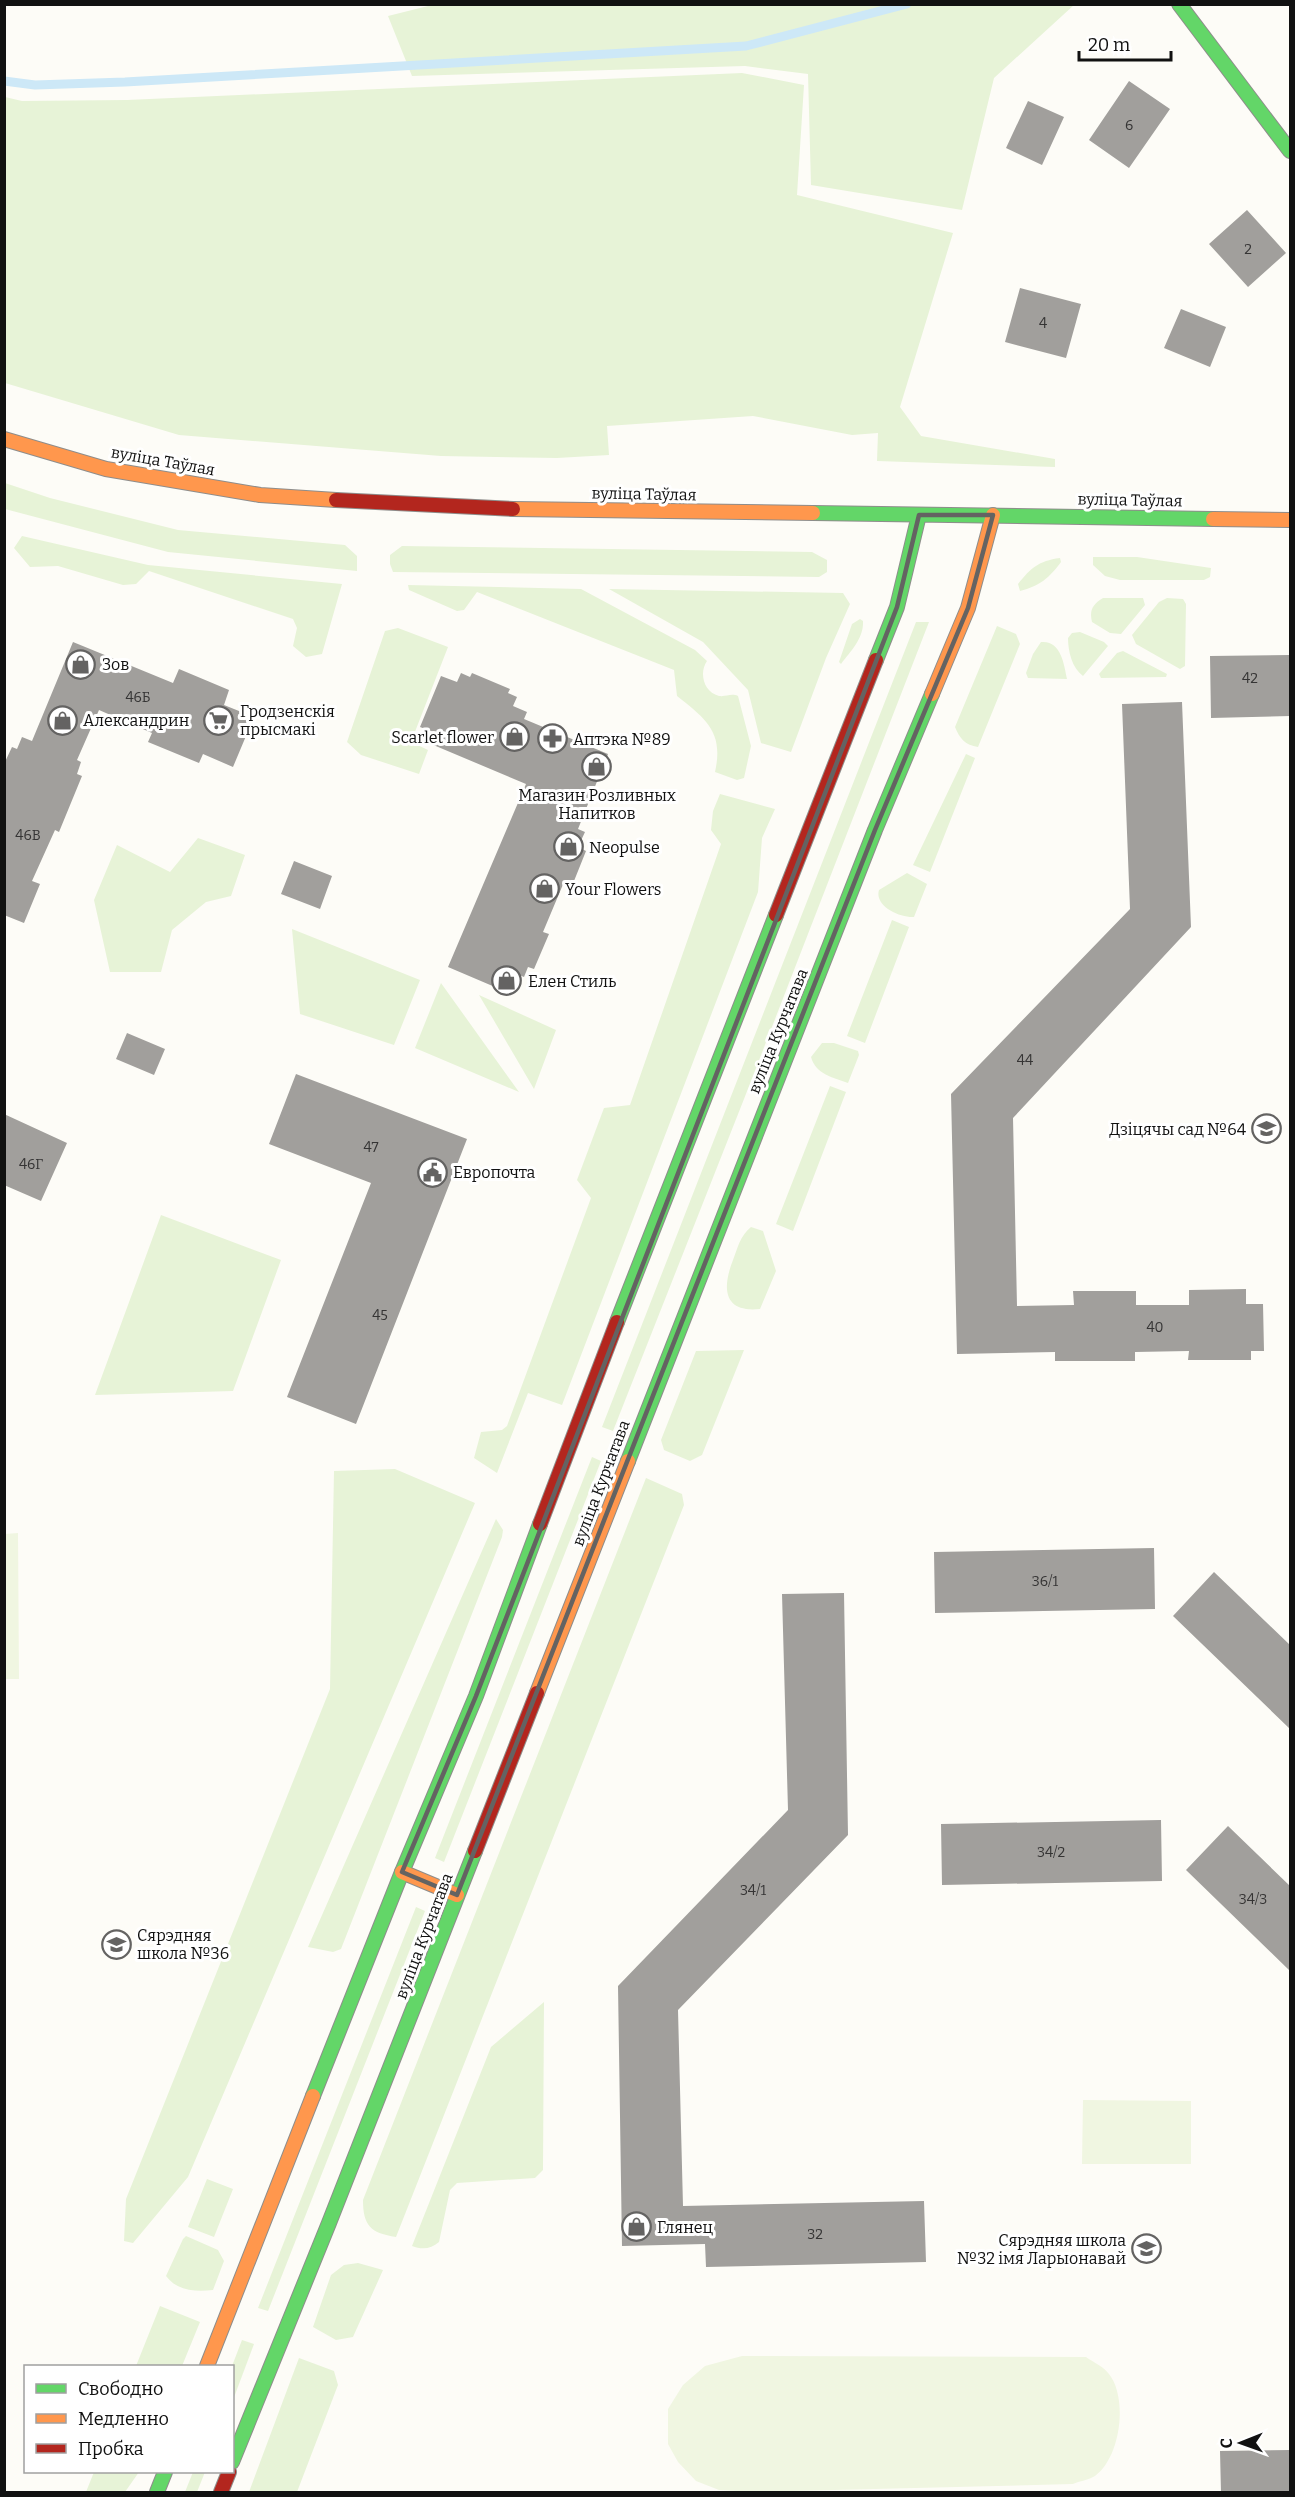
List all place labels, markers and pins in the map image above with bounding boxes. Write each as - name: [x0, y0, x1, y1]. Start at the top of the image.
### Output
- shop icon: Зов: [65, 648, 97, 680]
- place label: Зов: [102, 655, 129, 674]
- place label: Гродзенскія прысмакі: [240, 702, 335, 739]
- shop icon: Александрин: [46, 704, 78, 736]
- supermarket icon: Гродзенскія прысмакі: [203, 704, 235, 736]
- place label: Александрин: [83, 711, 189, 730]
- shop icon: Scarlet flower: [499, 721, 531, 753]
- pharmacy icon: Аптэка №89: [536, 723, 568, 755]
- place label: Scarlet flower: [391, 728, 494, 747]
- place label: Аптэка №89: [573, 730, 671, 749]
- shop icon: Магазин Розливных Напитков: [581, 751, 613, 783]
- place label: Магазин Розливных Напитков: [518, 786, 676, 823]
- shop icon: Neopulse: [552, 831, 584, 863]
- place label: Neopulse: [589, 838, 660, 857]
- shop icon: Your Flowers: [528, 873, 560, 905]
- place label: Your Flowers: [565, 880, 662, 899]
- shop icon: Елен Стиль: [491, 965, 523, 997]
- place label: Елен Стиль: [528, 972, 616, 991]
- school or university icon: Дзіцячы сад №64: [1251, 1113, 1283, 1145]
- place label: Дзіцячы сад №64: [1109, 1120, 1247, 1139]
- public building icon: Европочта: [416, 1156, 448, 1188]
- place label: Европочта: [453, 1163, 536, 1182]
- place label: Сярэдняя школа №36: [137, 1926, 229, 1963]
- school or university icon: Сярэдняя школа №36: [100, 1928, 132, 1960]
- shop icon: Глянец: [620, 2211, 652, 2243]
- place label: Глянец: [657, 2218, 713, 2237]
- place label: Сярэдняя школа №32 імя Ларыонавай: [957, 2231, 1126, 2268]
- school or university icon: Сярэдняя школа №32 імя Ларыонавай: [1131, 2233, 1163, 2265]

